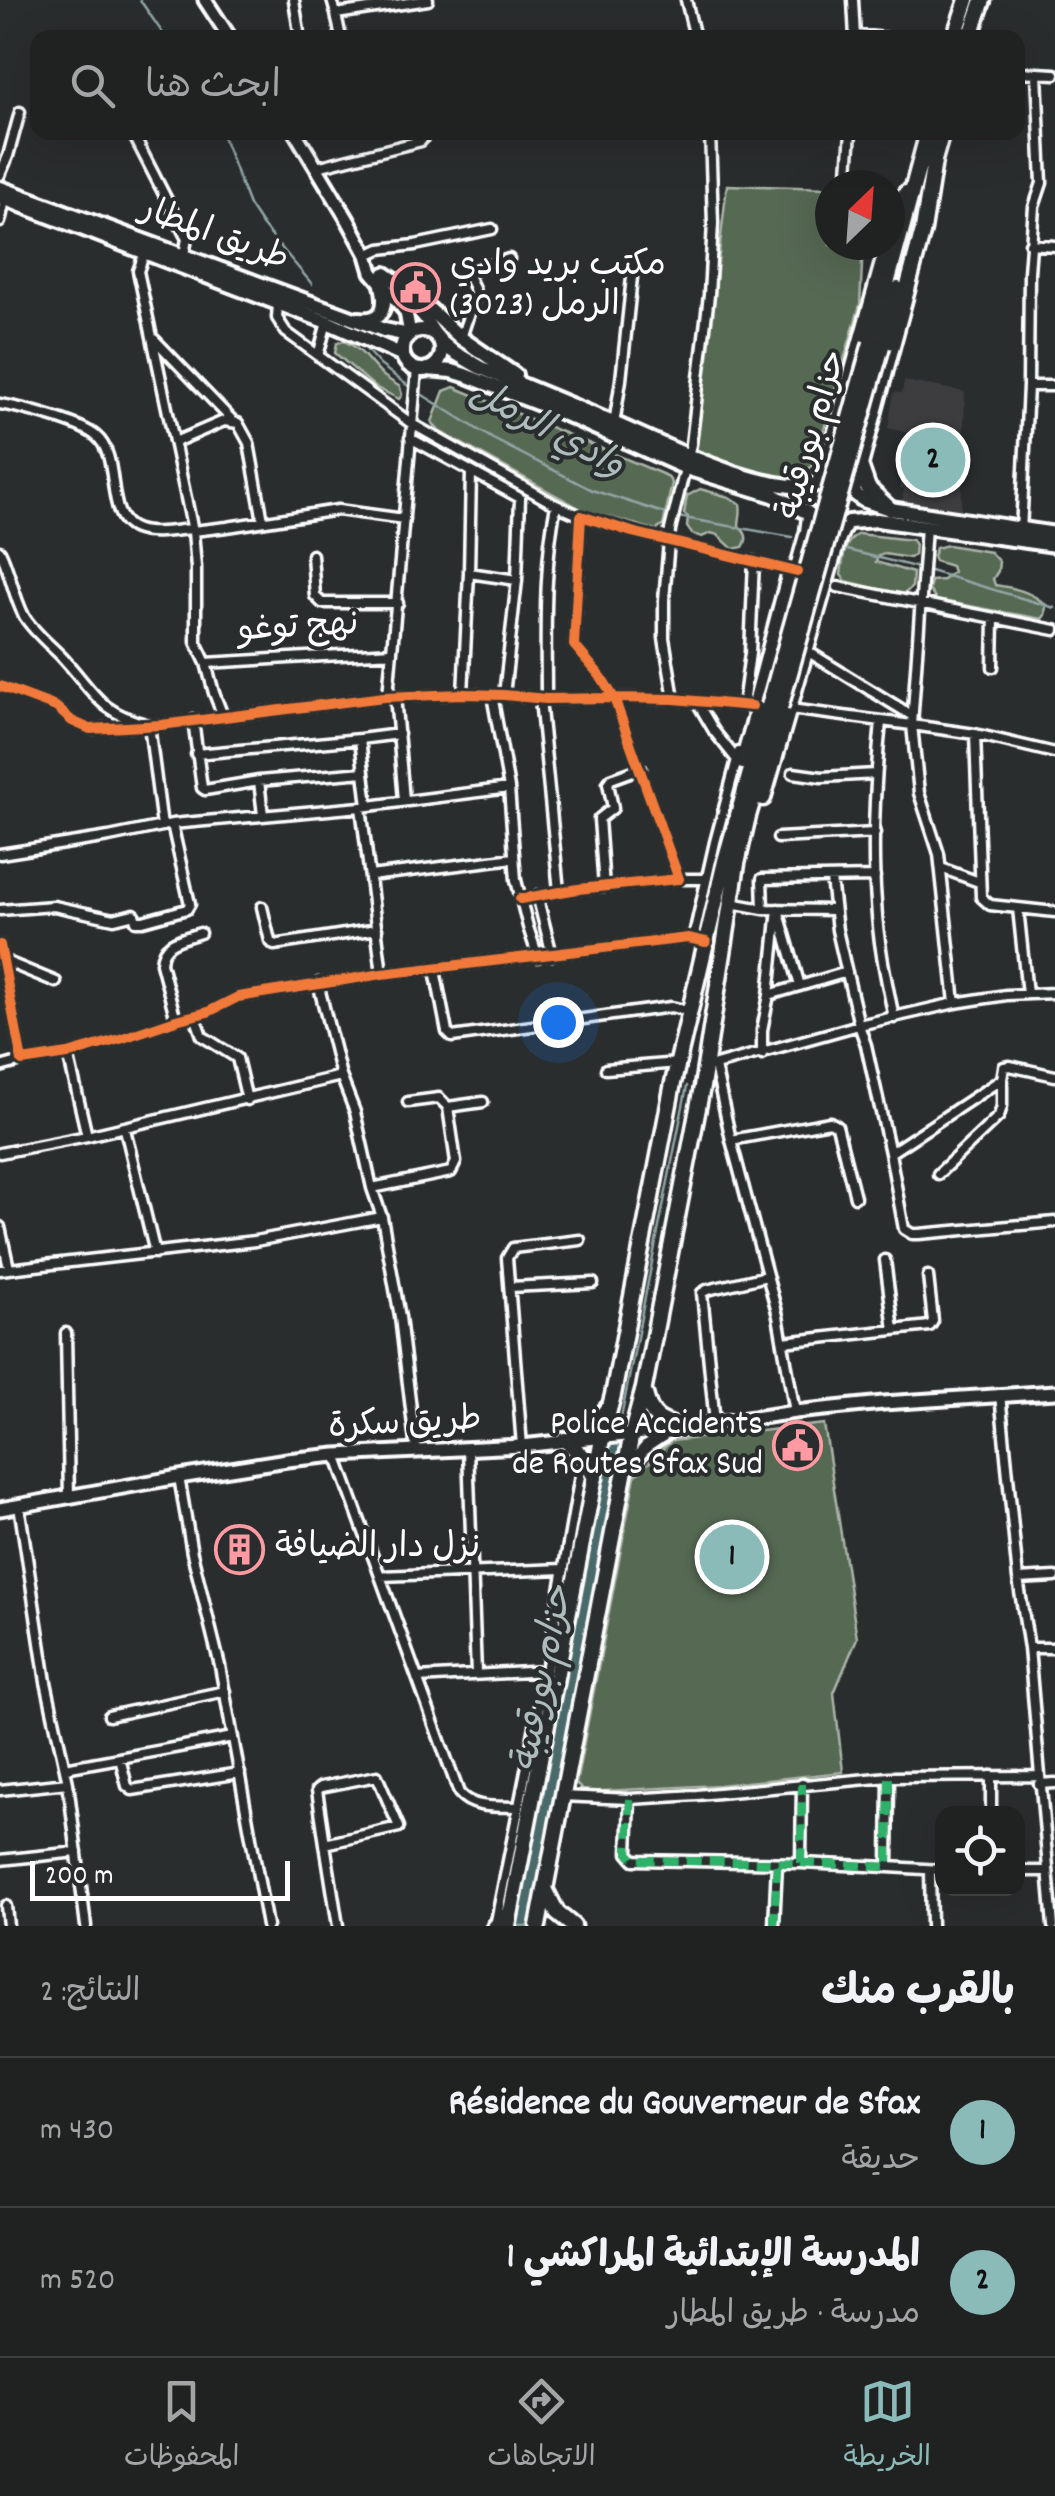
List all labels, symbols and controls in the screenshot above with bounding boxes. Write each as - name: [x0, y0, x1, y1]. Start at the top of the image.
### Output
- search box: [30, 30, 1025, 140]
- icon: search: [65, 58, 120, 113]
- text: ابحث هنا: [145, 61, 281, 116]
- north arrow: [815, 170, 905, 260]
- street label: طريق المطار: [130, 185, 295, 286]
- place label: مكتب بريد وادي الرمل (3023): [450, 242, 666, 332]
- public building icon: مكتب بريد وادي الرمل (3023): [389, 261, 441, 313]
- street label: حزام بورقيبة: [766, 344, 862, 526]
- water label: وادي الرمل: [459, 367, 634, 495]
- pin: 2: [900, 422, 966, 498]
- street label: نهج توغو: [234, 601, 360, 657]
- your location: [533, 997, 584, 1048]
- street label: طريق سكرة: [327, 1396, 483, 1454]
- place label: Police Accidents de Routes Sfax Sud: [512, 1401, 763, 1491]
- public building icon: Police Accidents de Routes Sfax Sud: [772, 1420, 824, 1472]
- pin: 1: [700, 1520, 764, 1594]
- building icon: نزل دار الضيافة: [214, 1523, 266, 1575]
- place label: نزل دار الضيافة: [275, 1524, 480, 1574]
- water label: حزام بورقيبة: [500, 1580, 590, 1777]
- map controls: [935, 1806, 1025, 1896]
- button: locate: [935, 1806, 1025, 1896]
- scale bar: [30, 1856, 290, 1900]
- text: 200 m: [45, 1858, 113, 1898]
- text: بالقرب منك: [821, 1965, 1015, 2025]
- text: النتائج: 2: [40, 1971, 140, 2017]
- text: Résidence du Gouverneur de Sfax: [449, 2078, 920, 2133]
- text: 430 m: [40, 2109, 114, 2155]
- text: 1: [979, 2109, 986, 2155]
- text: حديقة: [842, 2139, 920, 2185]
- text: المدرسة الإبتدائية المراكشي 1: [507, 2231, 920, 2286]
- text: 520 m: [40, 2259, 116, 2305]
- text: 2: [976, 2259, 990, 2305]
- text: مدرسة · طريق المطار: [667, 2293, 920, 2339]
- tab: المحفوظات: [124, 2374, 239, 2480]
- tab: الاتجاهات: [487, 2374, 596, 2480]
- tab: الخريطة: [844, 2374, 931, 2480]

